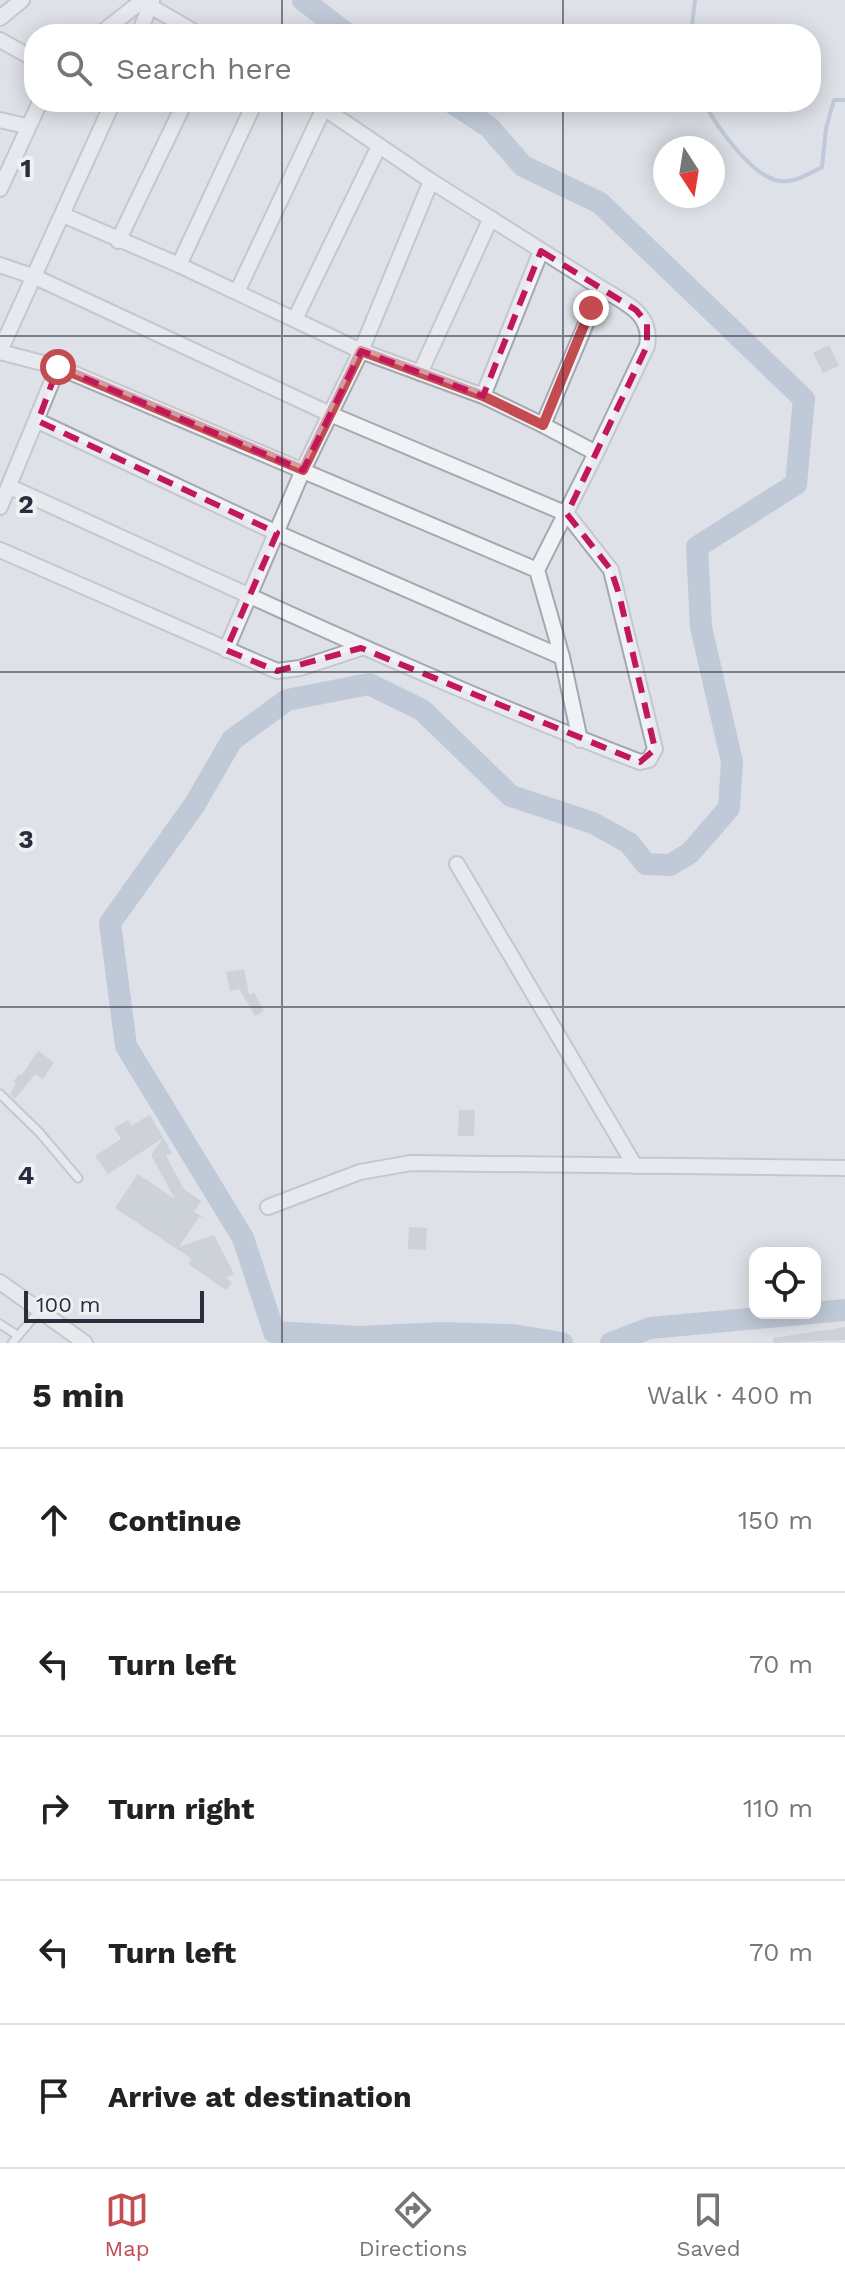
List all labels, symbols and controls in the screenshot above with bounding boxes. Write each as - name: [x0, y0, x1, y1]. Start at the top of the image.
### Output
- search box: [24, 24, 821, 112]
- icon: search: [52, 46, 96, 90]
- text: Search here: [116, 51, 292, 86]
- north arrow: [653, 136, 725, 208]
- text: 1: [20, 153, 32, 183]
- route end: [573, 290, 609, 326]
- route start: [40, 349, 76, 385]
- text: 2: [18, 489, 34, 519]
- text: 3: [18, 824, 34, 854]
- text: 4: [18, 1160, 35, 1190]
- map controls: [749, 1247, 821, 1319]
- button: locate: [749, 1247, 821, 1319]
- scale bar: [24, 1287, 204, 1323]
- text: 100 m: [36, 1292, 100, 1317]
- text: 5 min: [32, 1375, 125, 1415]
- text: Walk · 400 m: [647, 1380, 813, 1410]
- icon: ahead: [32, 1498, 76, 1542]
- text: Continue: [108, 1503, 241, 1538]
- text: 150 m: [738, 1505, 813, 1535]
- icon: left: [32, 1642, 76, 1686]
- text: Turn left: [108, 1647, 236, 1682]
- text: 70 m: [749, 1649, 813, 1679]
- icon: right: [32, 1786, 76, 1830]
- text: Turn right: [108, 1791, 254, 1826]
- text: 110 m: [743, 1793, 813, 1823]
- icon: left: [32, 1930, 76, 1974]
- text: Turn left: [108, 1935, 236, 1970]
- text: 70 m: [749, 1937, 813, 1967]
- icon: arrive: [32, 2074, 76, 2118]
- text: Arrive at destination: [108, 2079, 412, 2114]
- tab: Map: [105, 2188, 149, 2261]
- tab: Directions: [359, 2188, 467, 2261]
- tab: Saved: [677, 2188, 740, 2261]

